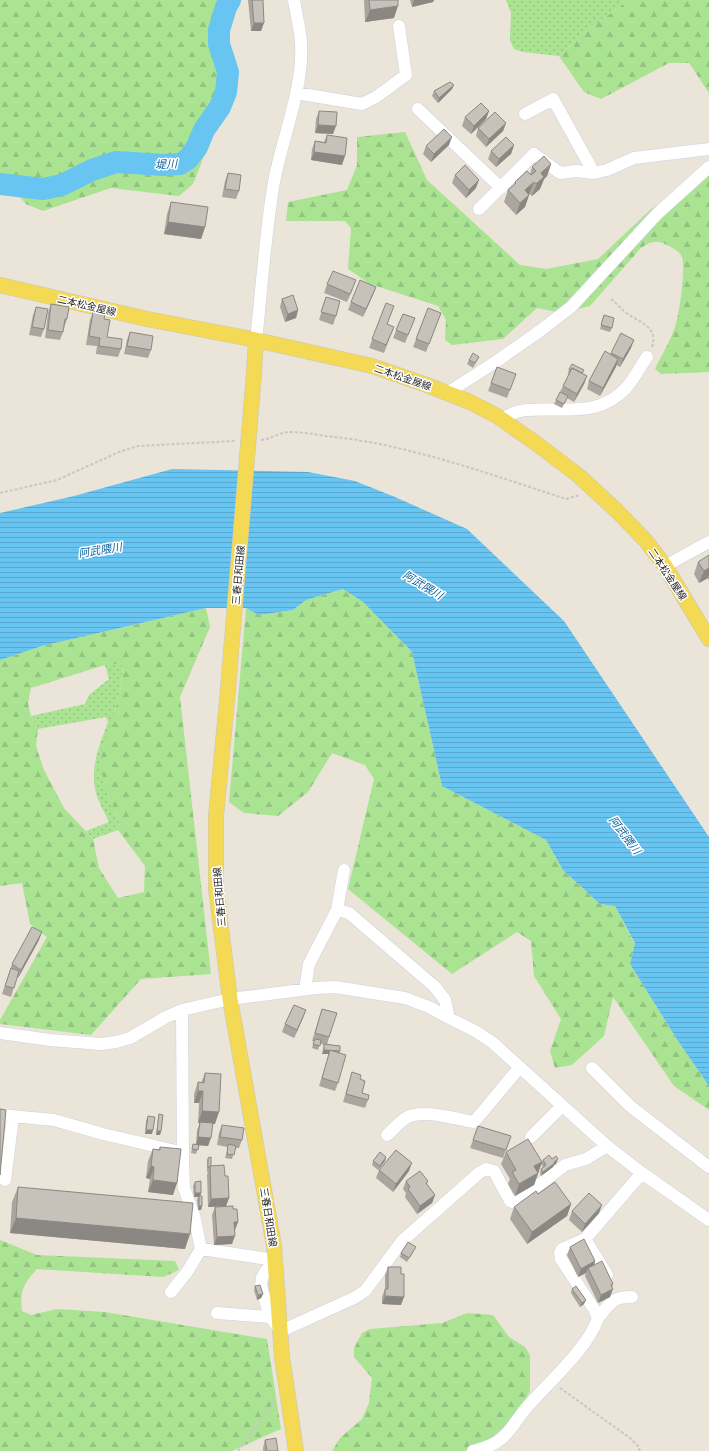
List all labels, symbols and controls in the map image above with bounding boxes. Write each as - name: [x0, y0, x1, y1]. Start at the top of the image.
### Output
- water label: 堤川: [155, 158, 178, 171]
- street label: 二本松金屋線: [56, 293, 117, 319]
- street label: 二本松金屋線: [372, 363, 433, 393]
- water label: 阿武隈川: [77, 540, 124, 560]
- street label: 三春日和田線: [230, 545, 248, 605]
- street label: 二本松金屋線: [645, 546, 689, 603]
- water label: 阿武隈川: [401, 569, 446, 603]
- water label: 阿武隈川: [606, 814, 644, 858]
- street label: 三春日和田線: [211, 867, 229, 927]
- street label: 三春日和田線: [257, 1187, 279, 1248]

